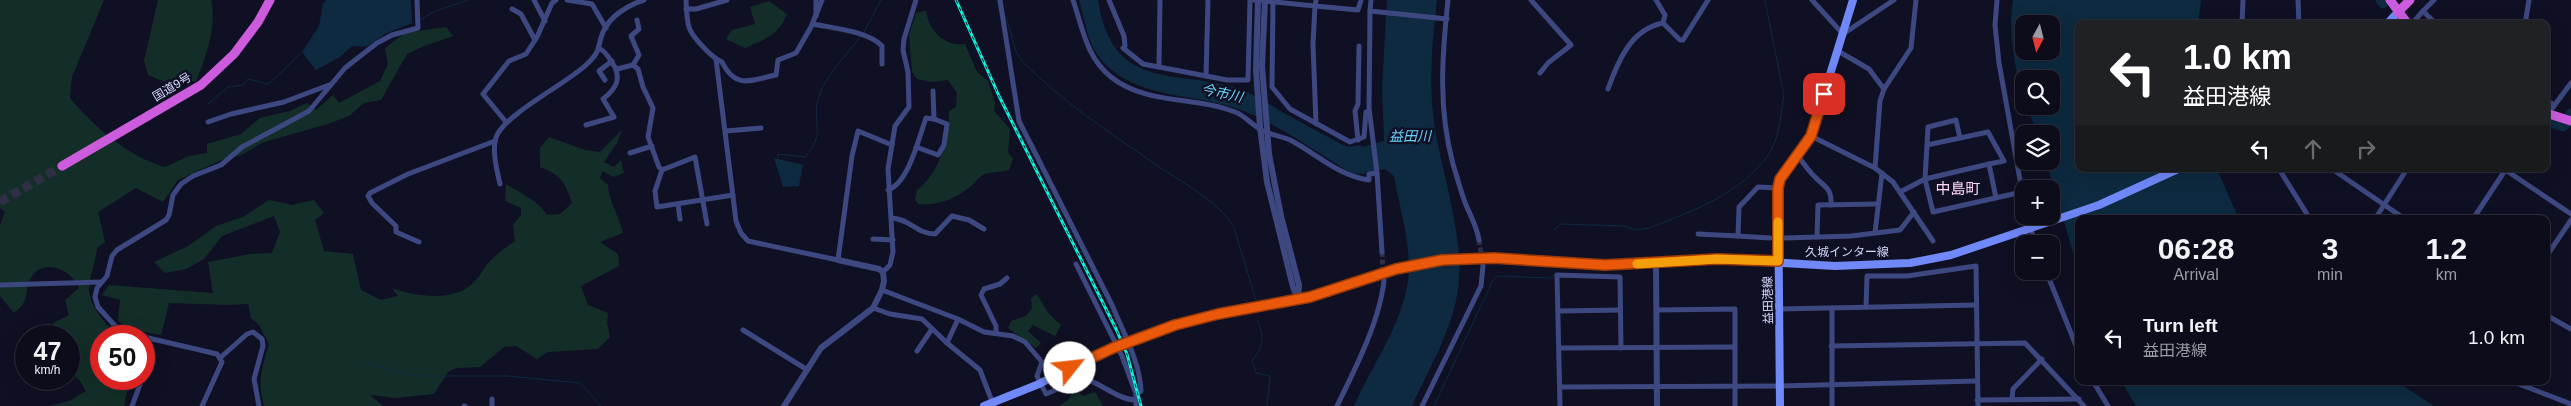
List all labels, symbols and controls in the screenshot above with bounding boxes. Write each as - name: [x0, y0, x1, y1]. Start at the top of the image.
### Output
- north arrow: [2015, 15, 2060, 60]
- map controls: [2015, 15, 2060, 280]
- text: 1.0 km: [2183, 37, 2292, 76]
- icon: left: [2100, 40, 2165, 105]
- street label: 国道9号: [150, 70, 194, 104]
- button: search: [2015, 70, 2060, 115]
- pin: [1803, 73, 1845, 115]
- icon: arrive: [1810, 80, 1838, 108]
- water label: 今市川: [1200, 81, 1246, 106]
- text: 益田港線: [2183, 84, 2271, 109]
- button: layers: [2015, 125, 2060, 170]
- water label: 益田川: [1389, 128, 1433, 144]
- icon: left: [2246, 135, 2274, 163]
- icon: ahead: [2299, 135, 2327, 163]
- icon: right: [2352, 135, 2380, 163]
- district label: 中島町: [1935, 180, 1981, 197]
- button: +: [2015, 180, 2060, 225]
- text: 06:28: [2158, 232, 2234, 265]
- text: 3: [2322, 232, 2338, 265]
- text: 1.2: [2426, 232, 2467, 265]
- button: −: [2015, 235, 2060, 280]
- street label: 久城インター線: [1805, 245, 1889, 259]
- text: Arrival: [2173, 266, 2219, 283]
- text: min: [2317, 266, 2343, 283]
- text: km: [2436, 266, 2457, 283]
- street label: 益田港線: [1761, 276, 1775, 324]
- text: Turn left: [2143, 315, 2218, 336]
- icon: left: [2100, 324, 2128, 352]
- speed limit sign: 50: [90, 325, 155, 390]
- text: 1.0 km: [2468, 327, 2525, 348]
- text: 47: [34, 337, 61, 365]
- position arrow: [1043, 341, 1095, 393]
- text: 益田港線: [2143, 342, 2207, 359]
- text: km/h: [34, 363, 61, 377]

